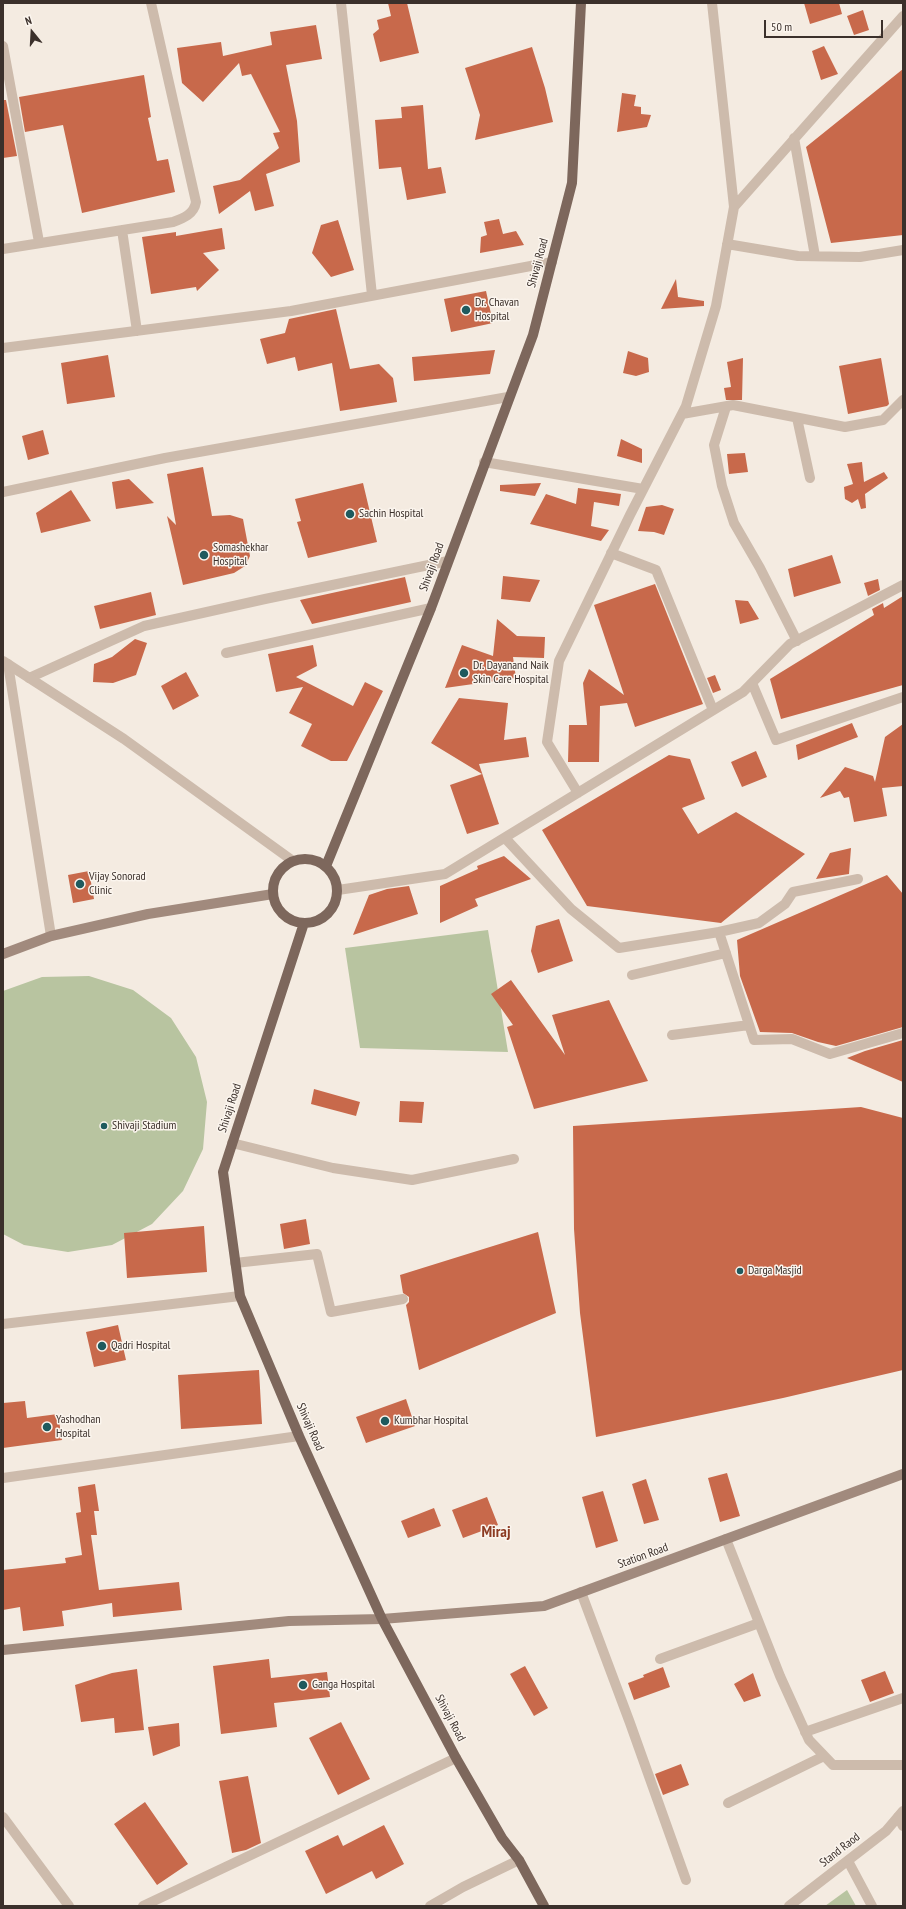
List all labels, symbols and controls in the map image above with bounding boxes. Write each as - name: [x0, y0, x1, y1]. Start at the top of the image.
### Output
- north arrow: [12, 12, 52, 52]
- scale bar: [766, 12, 885, 38]
- text: N: [23, 13, 33, 28]
- text: 50 m: [771, 19, 792, 34]
- street label: Shivaji Road: [524, 237, 552, 289]
- place label: Dr. Chavan Hospital: [475, 296, 519, 324]
- marker: Dr. Chavan Hospital: [460, 304, 472, 316]
- place label: Sachin Hospital: [359, 507, 423, 521]
- marker: Sachin Hospital: [344, 508, 356, 520]
- place label: Somashekhar Hospital: [213, 541, 268, 569]
- street label: Shivaji Road: [417, 541, 447, 593]
- marker: Somashekhar Hospital: [198, 549, 210, 561]
- place label: Dr. Dayanand Naik Skin Care Hospital: [473, 659, 549, 687]
- marker: Dr. Dayanand Naik Skin Care Hospital: [458, 667, 470, 679]
- place label: Vijay Sonorad Clinic: [89, 870, 146, 898]
- marker: Vijay Sonorad Clinic: [74, 878, 86, 890]
- street label: Shivaji Road: [215, 1082, 245, 1134]
- place label: Shivaji Stadium: [112, 1119, 176, 1133]
- marker: Shivaji Stadium: [99, 1121, 109, 1131]
- place label: Darga Masjid: [748, 1264, 802, 1278]
- marker: Darga Masjid: [735, 1266, 745, 1276]
- place label: Qadri Hospital: [111, 1339, 170, 1353]
- marker: Qadri Hospital: [96, 1340, 108, 1352]
- street label: Shivaji Road: [293, 1401, 327, 1453]
- place label: Yashodhan Hospital: [56, 1413, 101, 1441]
- place label: Kumbhar Hospital: [394, 1414, 468, 1428]
- marker: Kumbhar Hospital: [379, 1415, 391, 1427]
- marker: Yashodhan Hospital: [41, 1421, 53, 1433]
- district label: Miraj: [481, 1522, 511, 1542]
- street label: Station Road: [616, 1540, 670, 1572]
- place label: Ganga Hospital: [312, 1678, 375, 1692]
- marker: Ganga Hospital: [297, 1679, 309, 1691]
- street label: Shivaji Road: [432, 1692, 468, 1744]
- street label: Stand Raod: [817, 1830, 863, 1870]

